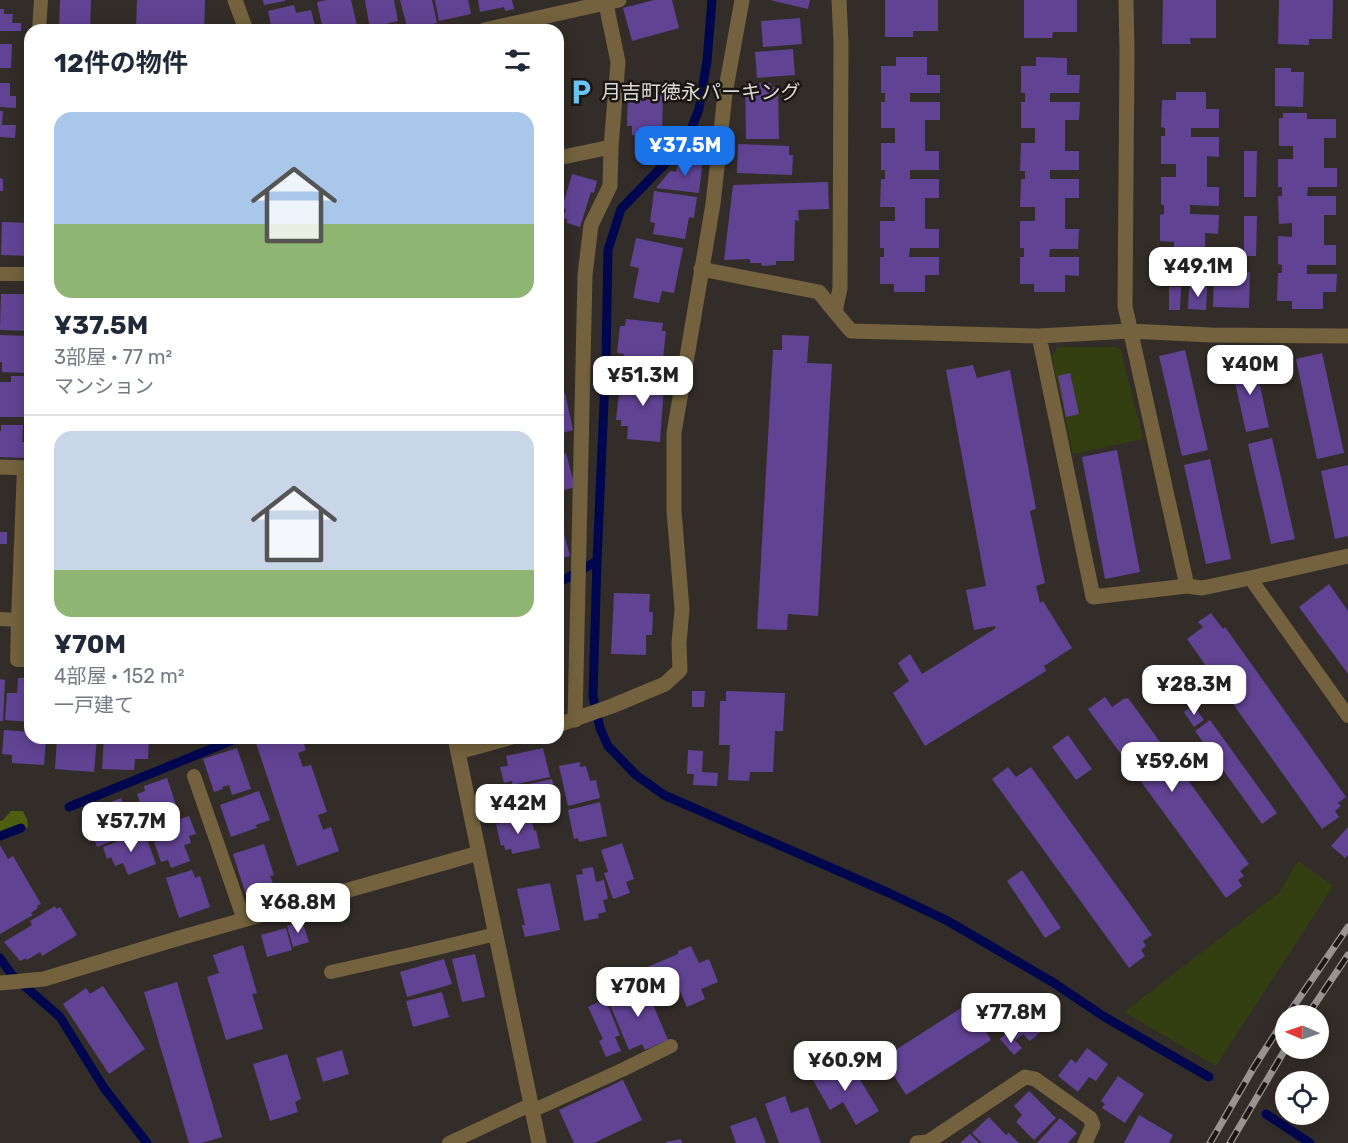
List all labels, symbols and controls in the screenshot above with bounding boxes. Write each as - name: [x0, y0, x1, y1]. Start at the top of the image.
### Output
- icon: filters: [501, 44, 534, 77]
- text: 12件の物件: [54, 48, 188, 79]
- parking icon: 月吉町徳永パーキング: [566, 77, 596, 107]
- place label: 月吉町徳永パーキング: [601, 80, 800, 104]
- pin: ¥37.5M: [636, 126, 734, 177]
- text: ¥37.5M: [649, 133, 721, 157]
- icon: home: [240, 151, 348, 259]
- pin: ¥49.1M: [1149, 247, 1247, 298]
- text: ¥49.1M: [1163, 254, 1233, 278]
- text: ¥37.5M: [54, 310, 148, 341]
- text: 3部屋 · 77 m²: [54, 345, 172, 369]
- pin: ¥40M: [1214, 345, 1286, 396]
- text: ¥40M: [1221, 352, 1279, 376]
- pin: ¥51.3M: [594, 356, 692, 407]
- text: ¥51.3M: [607, 363, 679, 387]
- text: マンション: [54, 374, 154, 398]
- icon: home: [240, 470, 348, 578]
- text: ¥70M: [54, 629, 126, 660]
- text: 4部屋 · 152 m²: [54, 664, 185, 688]
- pin: ¥28.3M: [1145, 665, 1243, 716]
- text: ¥28.3M: [1156, 672, 1232, 696]
- text: 一戸建て: [54, 693, 134, 717]
- pin: ¥59.6M: [1123, 742, 1221, 793]
- text: ¥59.6M: [1135, 749, 1209, 773]
- pin: ¥42M: [482, 784, 554, 835]
- text: ¥42M: [490, 791, 547, 815]
- pin: ¥57.7M: [82, 802, 180, 853]
- text: ¥57.7M: [96, 809, 166, 833]
- pin: ¥68.8M: [249, 883, 347, 934]
- text: ¥68.8M: [260, 890, 336, 914]
- pin: ¥70M: [602, 967, 674, 1018]
- text: ¥70M: [610, 974, 666, 998]
- pin: ¥77.8M: [962, 993, 1060, 1044]
- text: ¥77.8M: [975, 1000, 1047, 1024]
- north arrow: [1275, 1005, 1329, 1059]
- map controls: [1275, 1005, 1329, 1125]
- pin: ¥60.9M: [796, 1041, 894, 1092]
- text: ¥60.9M: [808, 1048, 882, 1072]
- button: locate: [1275, 1071, 1329, 1125]

